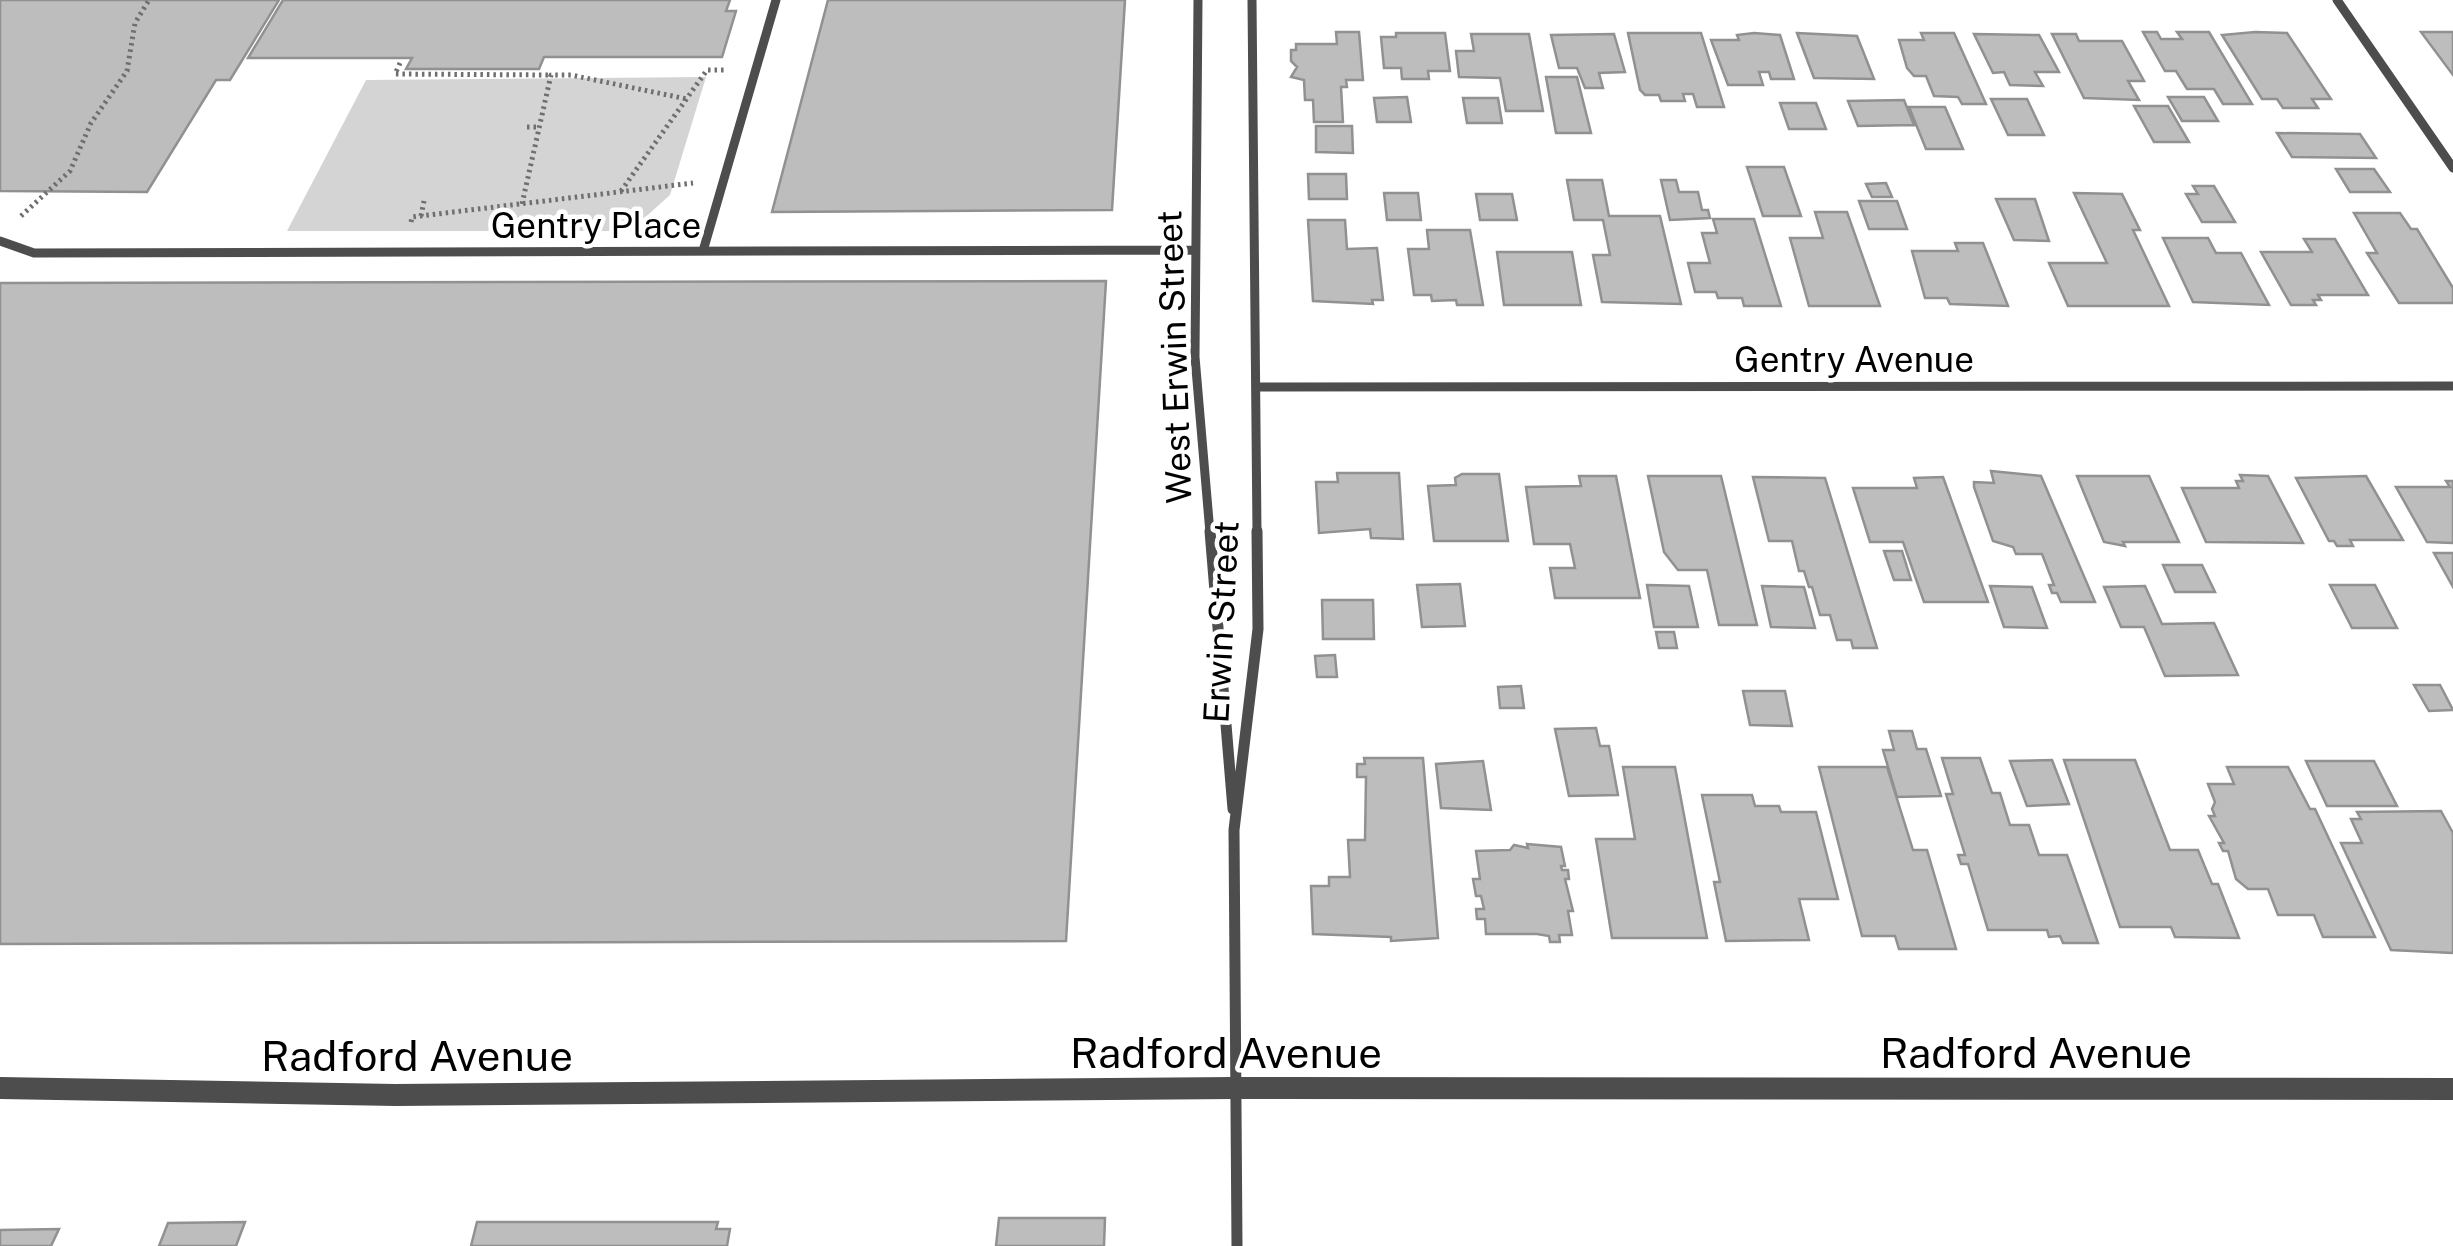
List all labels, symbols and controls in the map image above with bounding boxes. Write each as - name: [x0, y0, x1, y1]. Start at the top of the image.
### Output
- street label: Gentry Place: [491, 205, 701, 246]
- street label: West Erwin Street: [1148, 210, 1200, 504]
- street label: Gentry Avenue: [1734, 339, 1974, 380]
- street label: Erwin Street: [1195, 520, 1247, 724]
- street label: Radford Avenue: [1070, 1028, 1382, 1077]
- street label: Radford Avenue: [1880, 1028, 2192, 1077]
- street label: Radford Avenue: [261, 1031, 573, 1080]

